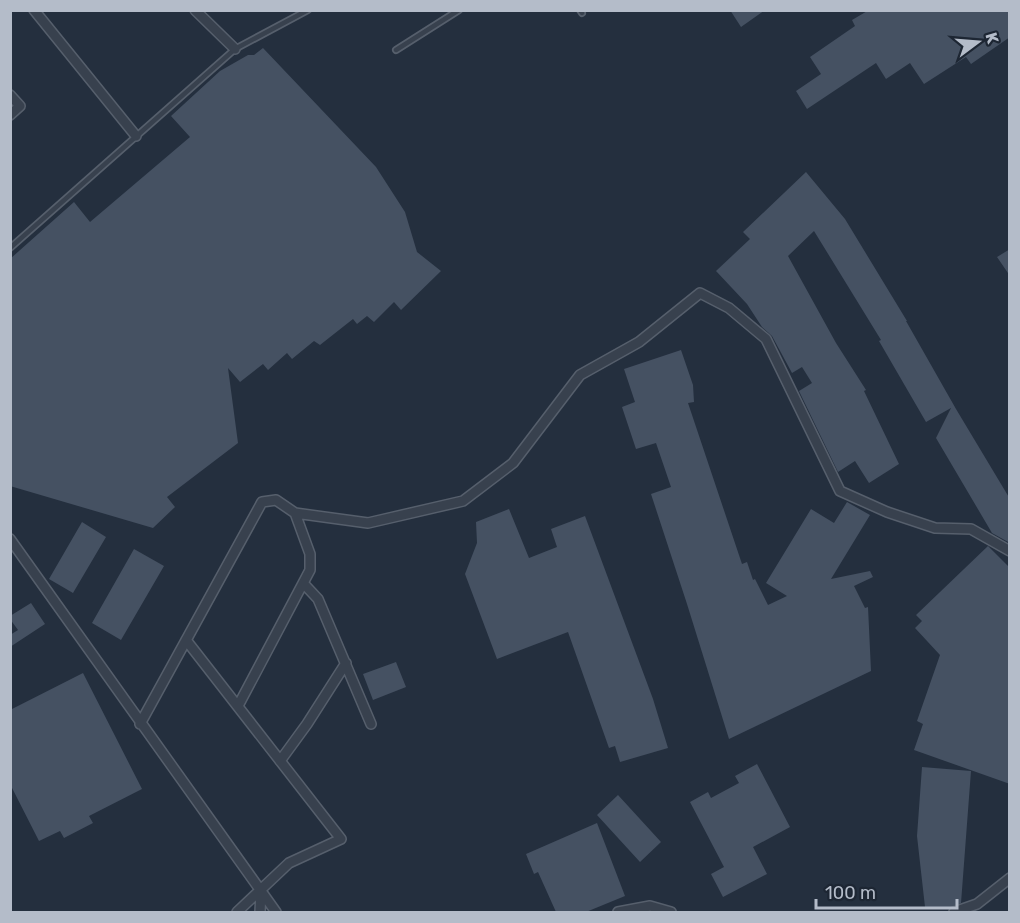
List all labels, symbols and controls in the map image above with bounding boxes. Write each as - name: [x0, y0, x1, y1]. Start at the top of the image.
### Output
- north arrow: [948, 12, 1008, 72]
- text: K: [981, 30, 1003, 46]
- scale bar: [816, 872, 957, 910]
- text: 100 m: [825, 882, 876, 904]

